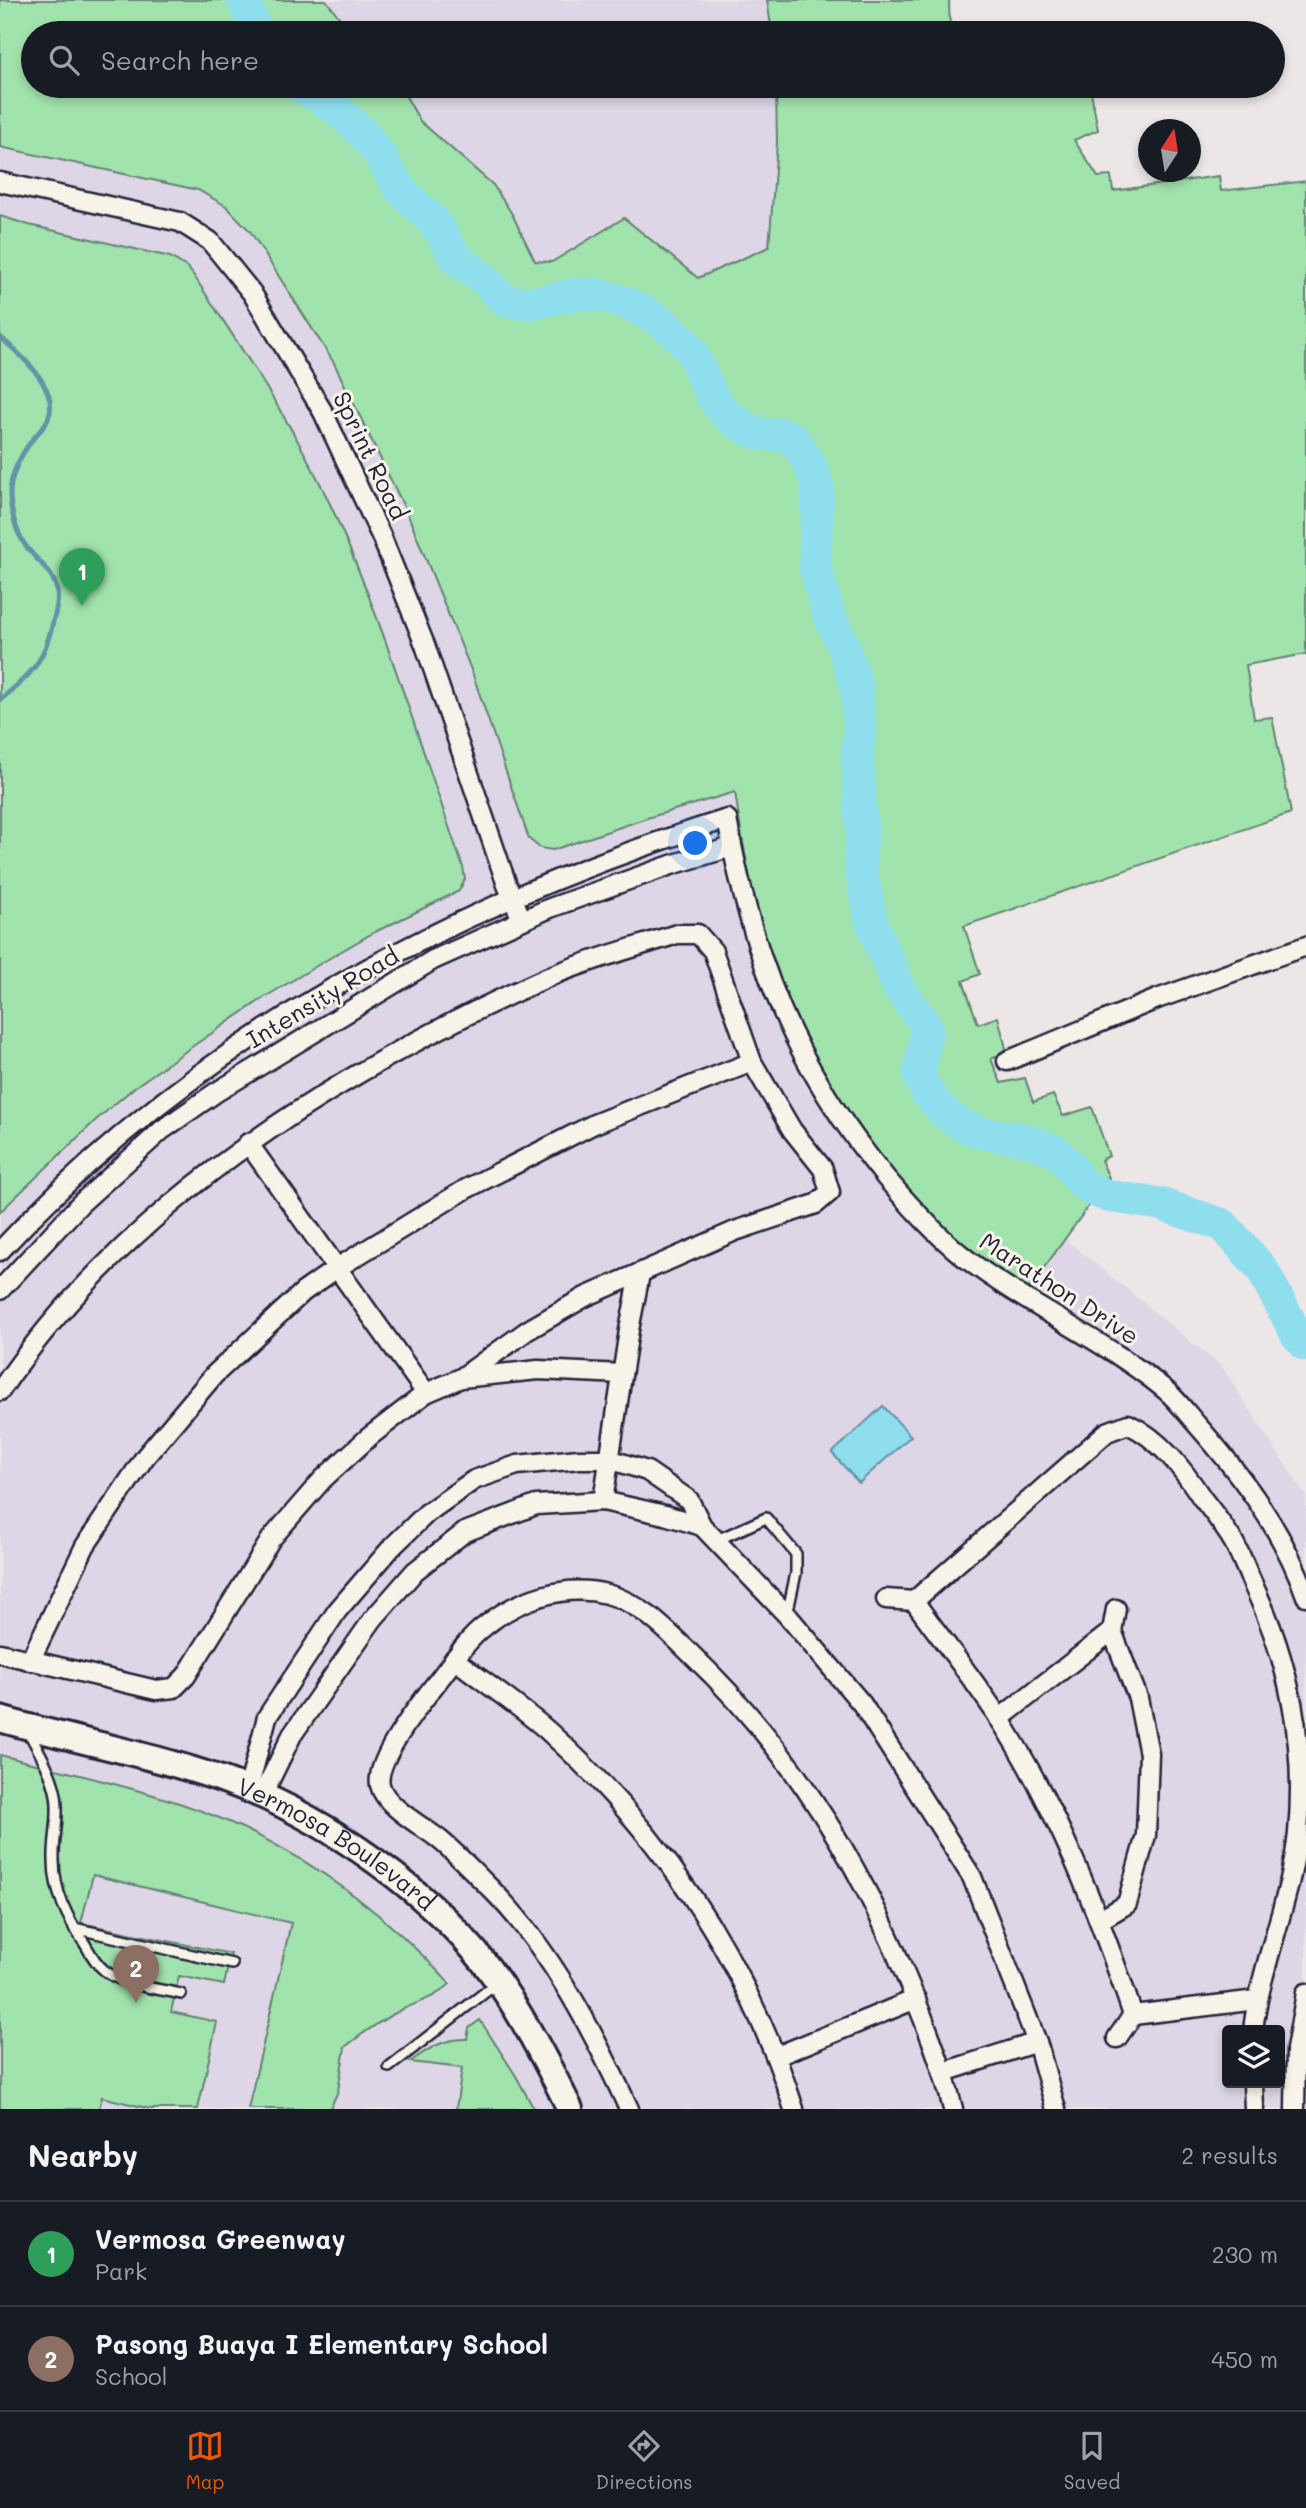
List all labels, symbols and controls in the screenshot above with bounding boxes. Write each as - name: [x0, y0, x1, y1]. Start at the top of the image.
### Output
- search box: [21, 21, 1285, 98]
- icon: search: [45, 41, 83, 79]
- text: Search here: [101, 43, 259, 77]
- north arrow: [1138, 119, 1201, 182]
- street label: Sprint Road: [327, 386, 416, 525]
- pin: 1: [59, 548, 105, 606]
- your location: [678, 826, 712, 860]
- street label: Intensity Road: [240, 939, 404, 1054]
- street label: Marathon Drive: [974, 1225, 1145, 1351]
- street label: Vermosa Boulevard: [233, 1770, 442, 1917]
- pin: 2: [113, 1945, 159, 2003]
- map controls: [1222, 2025, 1285, 2088]
- button: layers: [1222, 2025, 1285, 2088]
- text: Nearby: [28, 2135, 138, 2175]
- text: 2 results: [1181, 2140, 1278, 2170]
- text: Vermosa Greenway: [95, 2222, 346, 2256]
- text: 1: [46, 2239, 56, 2269]
- text: 230 m: [1212, 2239, 1278, 2269]
- text: Park: [95, 2256, 147, 2286]
- text: Pasong Buaya I Elementary School: [95, 2327, 548, 2361]
- text: 2: [45, 2344, 57, 2374]
- text: 450 m: [1211, 2344, 1278, 2374]
- text: School: [95, 2361, 168, 2391]
- tab: Map: [186, 2427, 224, 2494]
- tab: Directions: [596, 2427, 692, 2494]
- tab: Saved: [1064, 2427, 1120, 2494]

